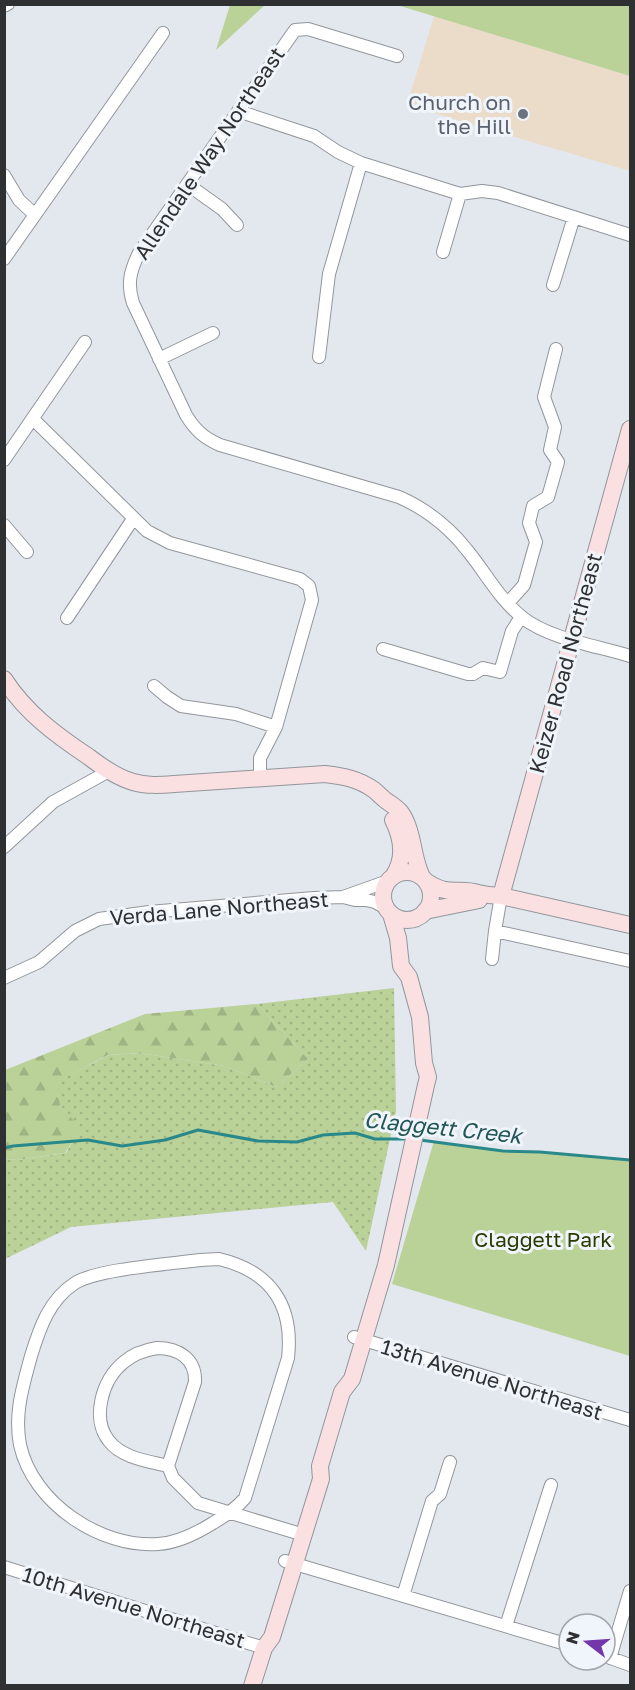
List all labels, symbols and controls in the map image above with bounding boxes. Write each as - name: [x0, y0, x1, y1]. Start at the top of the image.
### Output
- street label: Allendale Way Northeast: [128, 42, 290, 264]
- place label: Church on the Hill: [408, 89, 511, 139]
- marker: Church on the Hill: [516, 107, 530, 121]
- street label: Keizer Road Northeast: [523, 550, 607, 776]
- street label: Verda Lane Northeast: [109, 885, 329, 931]
- water label: Claggett Creek: [363, 1105, 526, 1149]
- park label: Claggett Park: [474, 1226, 612, 1252]
- street label: 13th Avenue Northeast: [378, 1333, 606, 1425]
- street label: 10th Avenue Northeast: [20, 1561, 248, 1653]
- north arrow: [557, 1612, 617, 1672]
- text: N: [561, 1629, 584, 1646]

